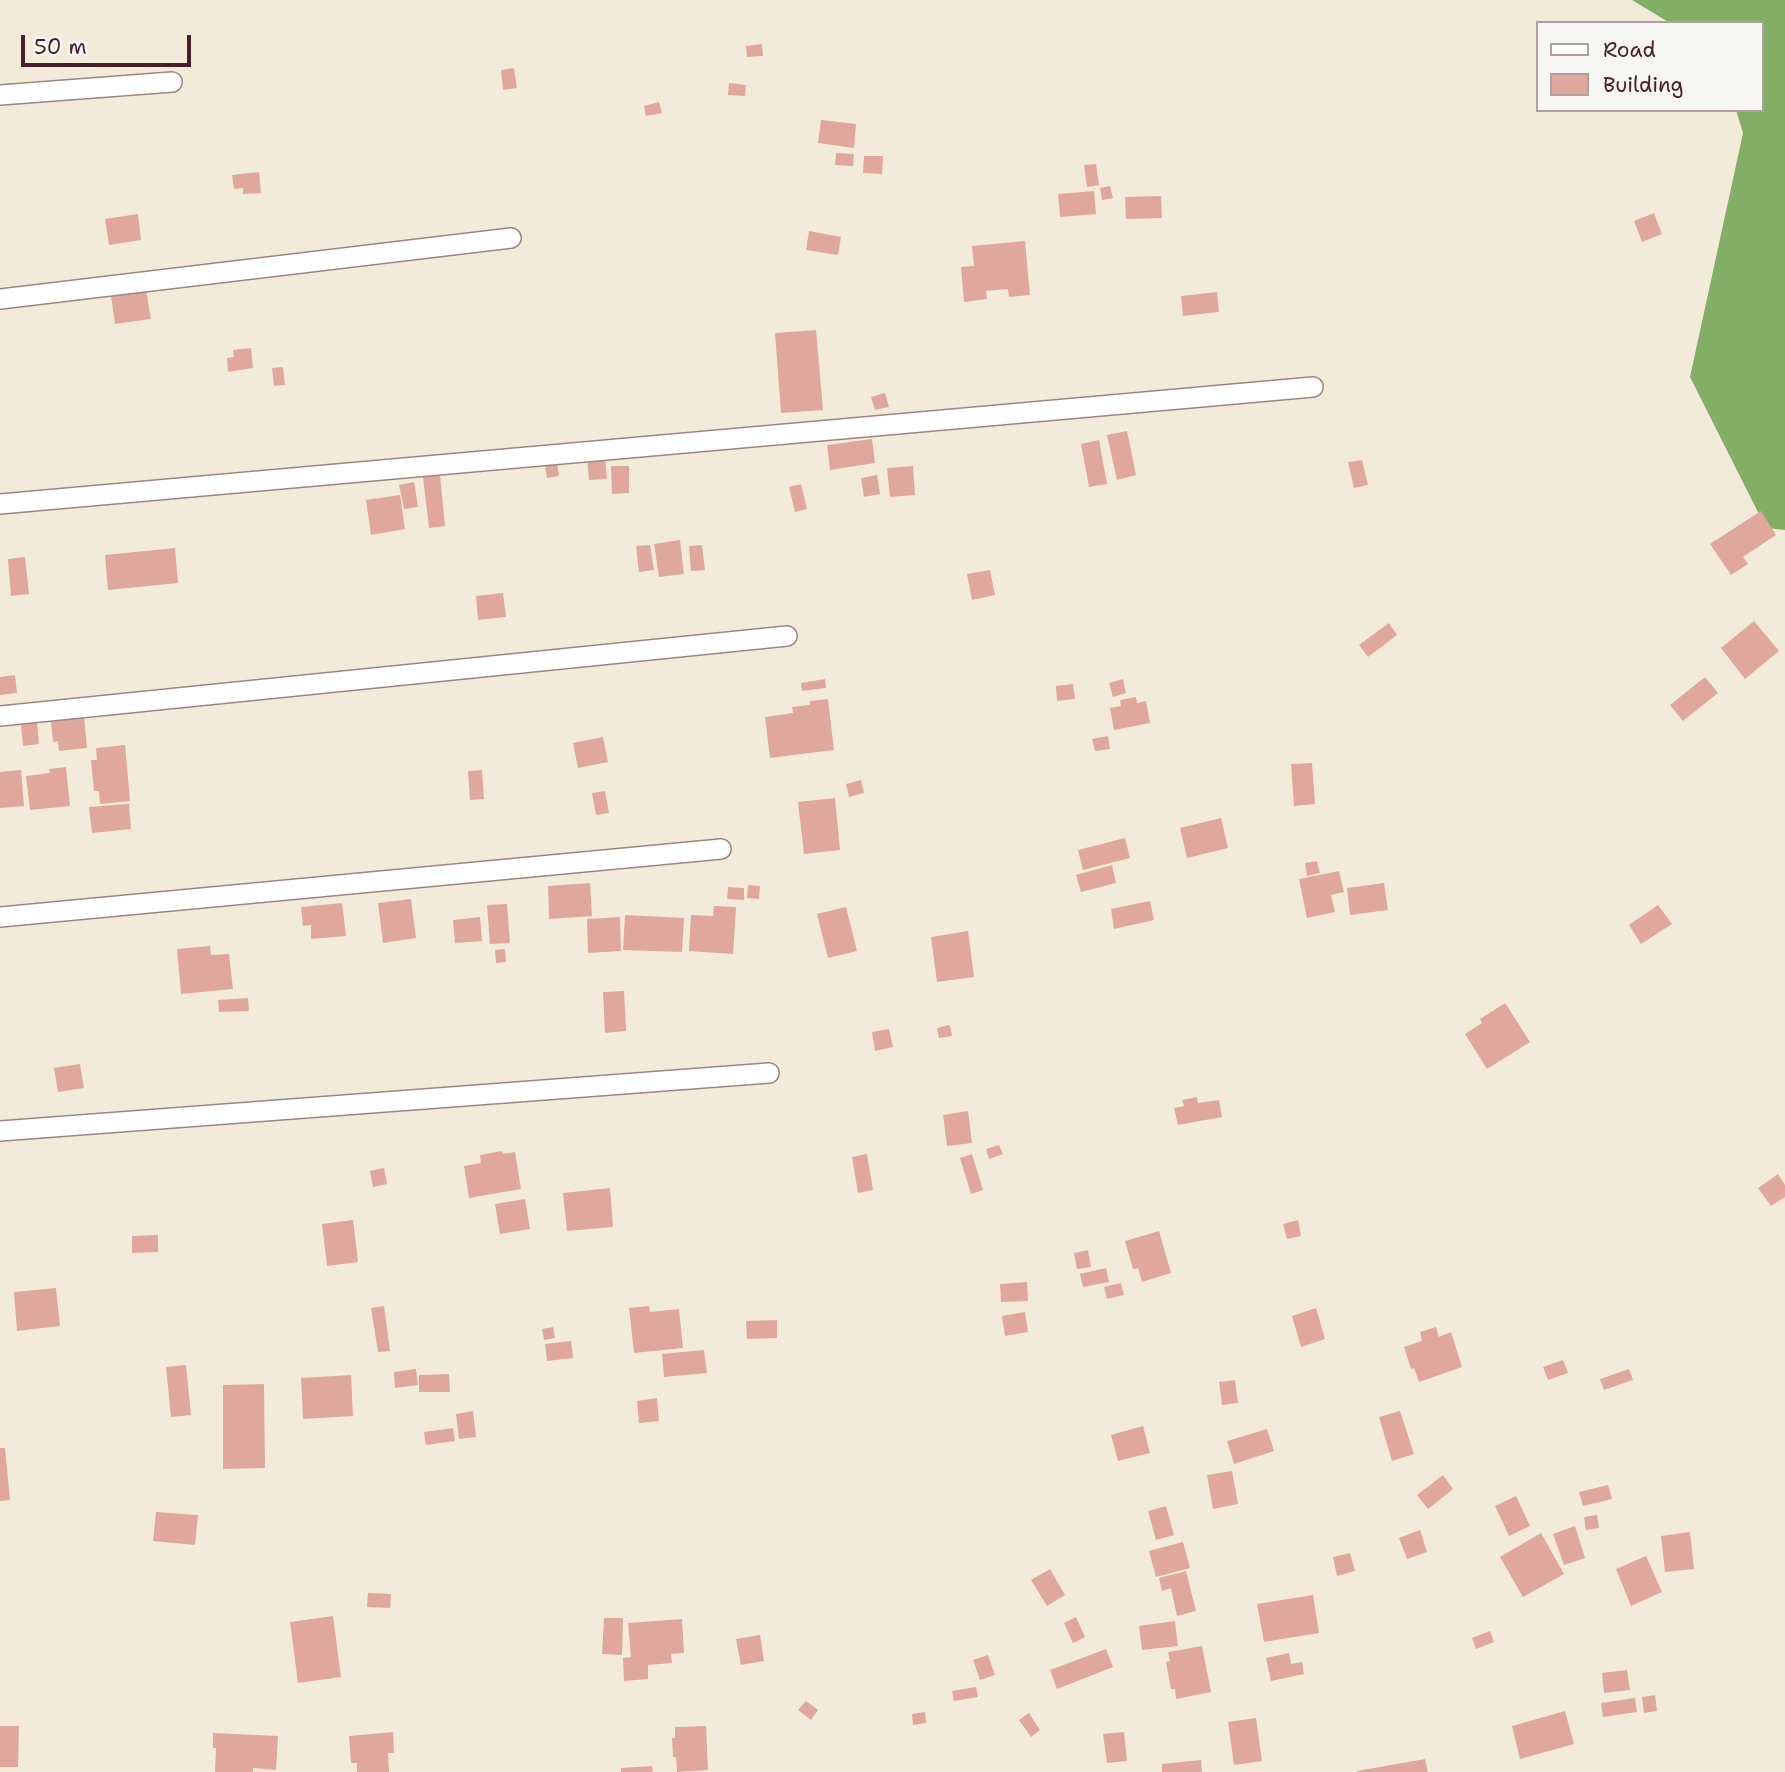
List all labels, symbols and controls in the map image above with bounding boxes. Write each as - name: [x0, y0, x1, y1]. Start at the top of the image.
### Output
- scale bar: [24, 21, 194, 65]
- legend: [1536, 21, 1764, 112]
- text: 50 m: [34, 33, 87, 61]
- text: Road: [1603, 36, 1656, 64]
- text: Building: [1603, 71, 1683, 99]

